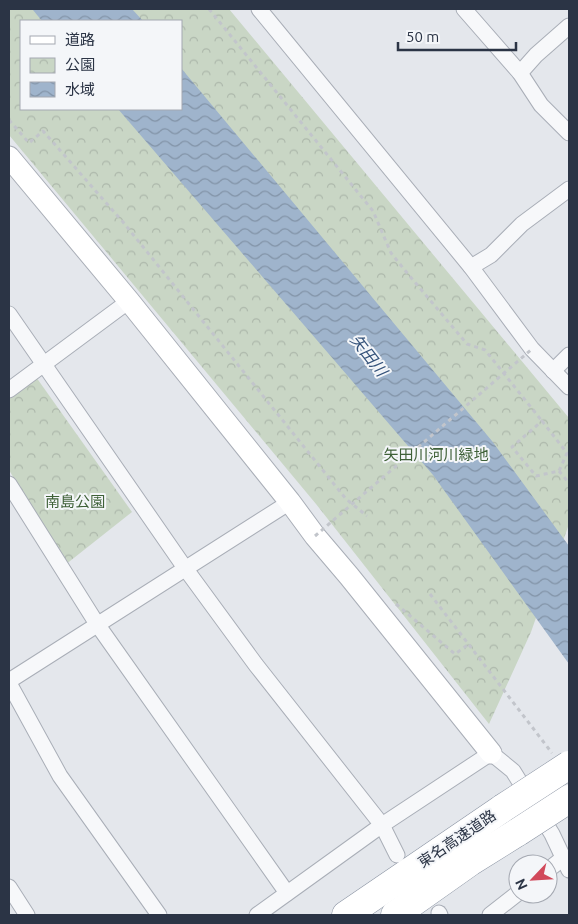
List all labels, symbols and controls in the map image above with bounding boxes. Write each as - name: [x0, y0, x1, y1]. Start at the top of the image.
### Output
- legend: [20, 20, 182, 110]
- scale bar: [398, 20, 516, 52]
- text: 50 m: [406, 28, 439, 45]
- text: 道路: [65, 31, 95, 48]
- text: 公園: [65, 56, 95, 73]
- text: 水域: [65, 81, 95, 98]
- water label: 矢田川: [347, 331, 392, 381]
- park label: 矢田川河川緑地: [383, 446, 489, 463]
- park label: 南島公園: [45, 493, 105, 510]
- street label: 東名高速道路: [415, 806, 499, 871]
- north arrow: [508, 854, 558, 904]
- text: N: [512, 876, 531, 893]

